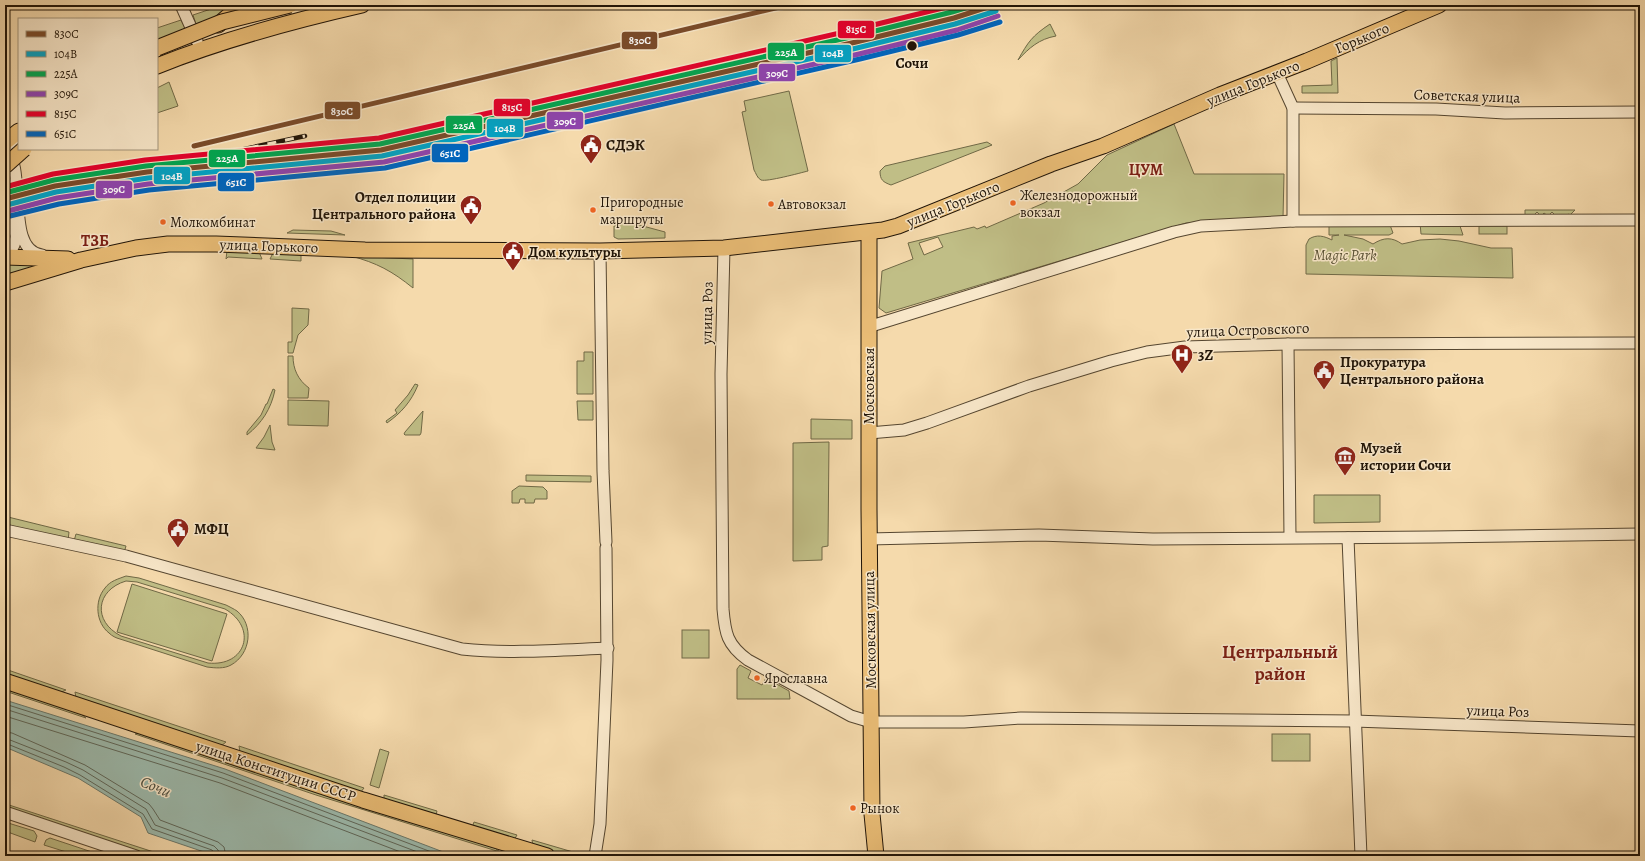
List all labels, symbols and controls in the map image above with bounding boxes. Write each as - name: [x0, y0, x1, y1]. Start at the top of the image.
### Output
- legend: [18, 18, 158, 150]
- street label: Горького: [1332, 18, 1392, 58]
- line badge: 815С: [837, 20, 875, 39]
- text: 815С: [846, 22, 867, 37]
- text: 830С: [54, 26, 79, 42]
- line badge: 830С: [621, 31, 658, 50]
- text: 830С: [629, 33, 651, 48]
- marker: Сочи: [905, 39, 919, 53]
- line badge: 225А: [767, 42, 805, 61]
- line badge: 104В: [814, 44, 852, 63]
- text: 225А: [775, 45, 797, 60]
- text: 104В: [54, 46, 77, 62]
- text: 104В: [822, 46, 844, 61]
- place label: Сочи: [895, 53, 929, 73]
- street label: улица Горького: [1203, 55, 1302, 111]
- line badge: 309С: [758, 63, 796, 82]
- text: 225А: [54, 66, 79, 82]
- text: 309С: [766, 66, 788, 81]
- street label: Советская улица: [1413, 84, 1521, 108]
- text: 309С: [54, 86, 78, 102]
- line badge: 815С: [493, 98, 531, 117]
- text: 815С: [502, 100, 523, 115]
- line badge: 830С: [324, 101, 361, 120]
- text: 830С: [331, 104, 353, 119]
- text: 815С: [54, 106, 77, 122]
- line badge: 309С: [546, 111, 584, 130]
- text: 309С: [554, 114, 576, 129]
- line badge: 225А: [445, 115, 483, 134]
- text: 225А: [453, 118, 475, 133]
- line badge: 104В: [486, 118, 524, 138]
- text: 104В: [494, 121, 516, 136]
- text: 651С: [54, 126, 76, 142]
- public building icon: СДЭК: [578, 132, 604, 165]
- place label: СДЭК: [606, 135, 645, 155]
- line badge: 651С: [431, 143, 469, 163]
- text: 651С: [440, 146, 460, 161]
- line badge: 225А: [208, 149, 246, 168]
- text: 225А: [216, 151, 238, 166]
- district label: ЦУМ: [1129, 159, 1164, 181]
- line badge: 104В: [153, 166, 191, 185]
- text: 104В: [161, 169, 183, 184]
- line badge: 651С: [217, 172, 255, 192]
- text: 651С: [226, 175, 246, 190]
- street label: улица Горького: [903, 176, 1002, 232]
- line badge: 309С: [95, 180, 133, 199]
- text: 309С: [103, 182, 125, 197]
- place label: Железнодорожный вокзал: [1020, 186, 1138, 222]
- place label: Отдел полиции Центрального района: [312, 187, 457, 224]
- public building icon: Отдел полиции Центрального района: [458, 193, 484, 226]
- place label: Пригородные маршруты: [600, 193, 684, 229]
- place label: Автовокзал: [777, 195, 846, 214]
- marker: Железнодорожный вокзал: [1008, 198, 1018, 208]
- marker: Автовокзал: [766, 199, 776, 209]
- marker: Пригородные маршруты: [588, 205, 598, 215]
- place label: Молкомбинат: [170, 213, 255, 232]
- marker: Молкомбинат: [158, 217, 168, 227]
- district label: ТЗБ: [81, 230, 109, 252]
- street label: улица Горького: [218, 234, 319, 258]
- public building icon: Дом культуры: [500, 239, 526, 272]
- place label: Дом культуры: [528, 242, 621, 262]
- park label: Magic Park: [1313, 245, 1377, 265]
- street label: улица Роз: [696, 281, 718, 346]
- street label: улица Островского: [1185, 318, 1310, 342]
- hospital icon: 3Z: [1169, 342, 1195, 375]
- place label: 3Z: [1198, 345, 1213, 365]
- street label: Московская: [859, 348, 879, 424]
- place label: Прокуратура Центрального района: [1340, 352, 1485, 389]
- public building icon: Прокуратура Центрального района: [1311, 358, 1337, 391]
- place label: Музей истории Сочи: [1360, 438, 1451, 475]
- museum icon: Музей истории Сочи: [1332, 444, 1358, 477]
- public building icon: МФЦ: [165, 516, 191, 549]
- place label: МФЦ: [194, 519, 229, 539]
- street label: Московская улица: [859, 571, 881, 689]
- district label: Центральный район: [1222, 639, 1338, 687]
- place label: Ярославна: [764, 669, 828, 688]
- marker: Ярославна: [752, 673, 762, 683]
- street label: улица Роз: [1465, 700, 1530, 722]
- street label: улица Конституции СССР: [193, 735, 359, 806]
- water label: Сочи: [137, 771, 174, 803]
- place label: Рынок: [860, 799, 899, 818]
- marker: Рынок: [848, 803, 858, 813]

